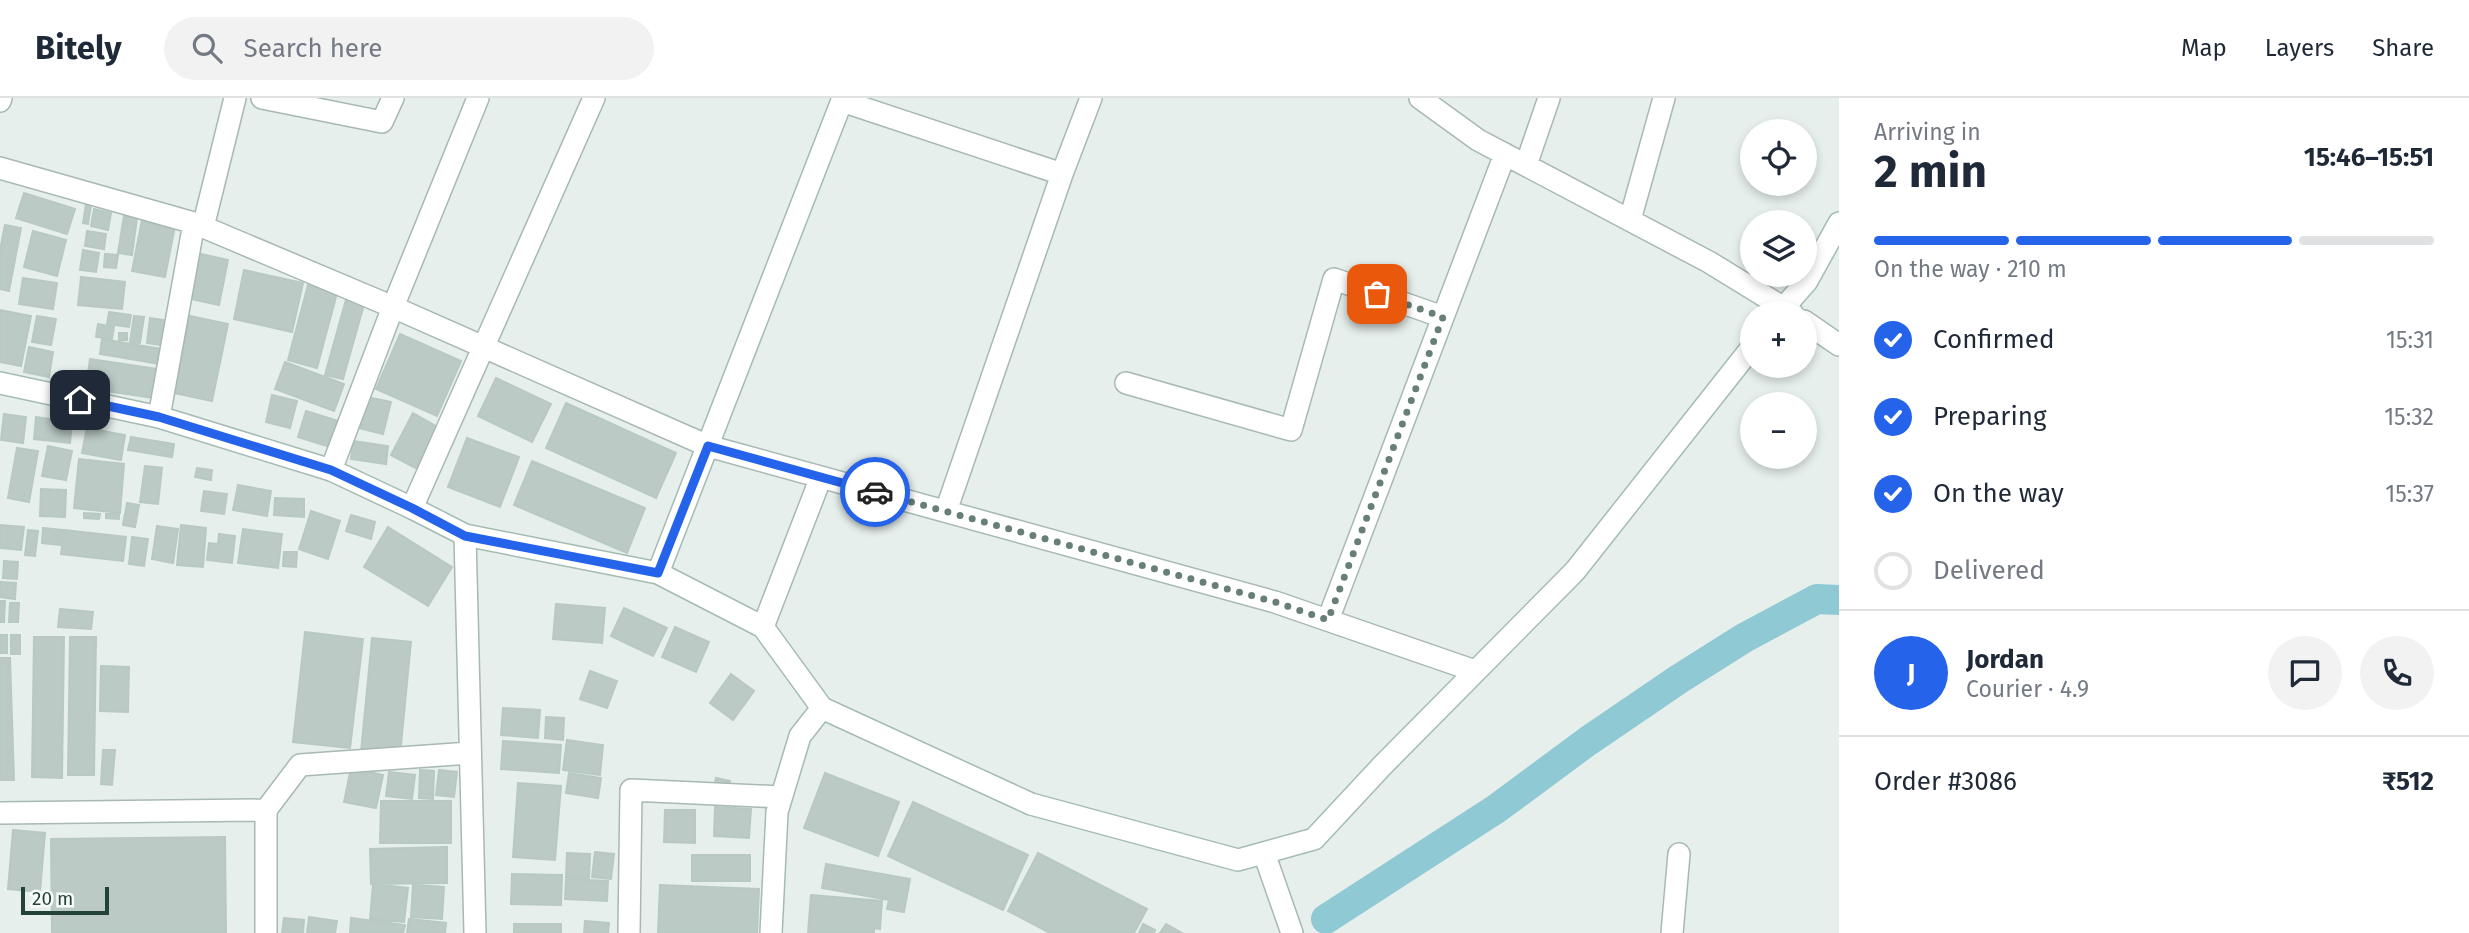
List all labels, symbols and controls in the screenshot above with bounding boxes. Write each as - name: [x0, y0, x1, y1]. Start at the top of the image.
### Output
- search box: [164, 17, 654, 80]
- text: Bitely: [35, 28, 122, 68]
- icon: search: [188, 29, 226, 67]
- text: Search here: [244, 33, 382, 64]
- text: Map: [2181, 34, 2227, 62]
- text: Layers: [2265, 34, 2334, 62]
- text: Share: [2372, 34, 2434, 62]
- text: Arriving in: [1874, 118, 1981, 146]
- map controls: [1740, 119, 1817, 469]
- button: locate: [1740, 119, 1817, 196]
- text: 15:46–15:51: [2304, 142, 2434, 173]
- text: 2 min: [1874, 144, 1987, 199]
- button: layers: [1740, 210, 1817, 287]
- text: On the way · 210 m: [1874, 255, 2067, 283]
- pin: [1347, 264, 1407, 324]
- icon: bag: [1358, 275, 1396, 313]
- button: +: [1740, 301, 1817, 378]
- icon: check: [1874, 321, 1912, 359]
- text: Confirmed: [1933, 324, 2054, 355]
- text: 15:31: [2386, 326, 2434, 354]
- pin: [50, 370, 110, 430]
- icon: home: [61, 381, 99, 419]
- button: −: [1740, 392, 1817, 469]
- icon: check: [1874, 398, 1912, 436]
- text: Preparing: [1933, 401, 2046, 432]
- text: 15:32: [2384, 403, 2434, 431]
- courier: [840, 457, 910, 527]
- icon: car: [856, 473, 894, 511]
- icon: check: [1874, 475, 1912, 513]
- text: On the way: [1933, 478, 2064, 509]
- text: 15:37: [2385, 480, 2434, 508]
- text: Delivered: [1933, 555, 2045, 586]
- button: chat: [2268, 636, 2342, 710]
- button: phone: [2360, 636, 2434, 710]
- text: Jordan: [1966, 644, 2044, 675]
- text: J: [1907, 658, 1915, 689]
- text: Courier · 4.9: [1966, 675, 2089, 703]
- text: Order #3086: [1874, 766, 2017, 797]
- text: ₹512: [2382, 766, 2434, 797]
- scale bar: [21, 884, 108, 916]
- text: 20 m: [32, 887, 73, 910]

